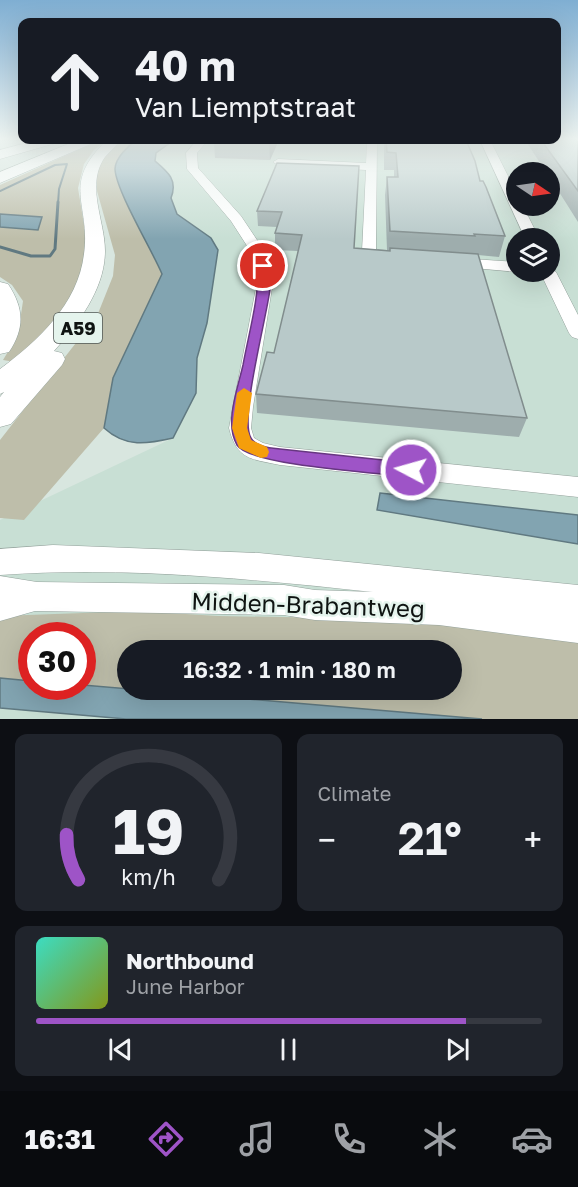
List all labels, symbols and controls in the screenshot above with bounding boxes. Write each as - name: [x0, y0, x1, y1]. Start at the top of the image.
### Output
- text: 40 m: [135, 40, 236, 90]
- icon: ahead: [36, 42, 114, 120]
- text: Van Liemptstraat: [135, 91, 356, 123]
- north arrow: [506, 162, 560, 216]
- map controls: [506, 162, 560, 282]
- button: layers: [506, 228, 560, 282]
- pin: [237, 240, 288, 291]
- icon: arrive: [246, 249, 279, 282]
- road number: A59: [54, 313, 102, 343]
- position arrow: [379, 438, 443, 502]
- street label: Midden-Brabantweg: [191, 585, 425, 623]
- speed limit sign: 30: [18, 622, 96, 700]
- text: 16:32 · 1 min · 180 m: [183, 656, 396, 683]
- text: Climate: [318, 781, 391, 805]
- text: 19: [112, 793, 184, 868]
- text: 21°: [398, 811, 462, 865]
- text: −: [318, 820, 336, 859]
- text: +: [524, 820, 542, 859]
- text: km/h: [121, 864, 176, 890]
- text: Northbound: [126, 947, 254, 974]
- text: June Harbor: [126, 974, 245, 998]
- icon: previous: [104, 1033, 137, 1066]
- icon: pause: [272, 1033, 305, 1066]
- icon: next: [441, 1033, 474, 1066]
- icon: directions: [145, 1118, 187, 1160]
- icon: music: [236, 1118, 278, 1160]
- icon: phone: [328, 1118, 370, 1160]
- icon: climate: [419, 1118, 461, 1160]
- icon: car: [511, 1118, 553, 1160]
- text: 16:31: [25, 1123, 95, 1155]

